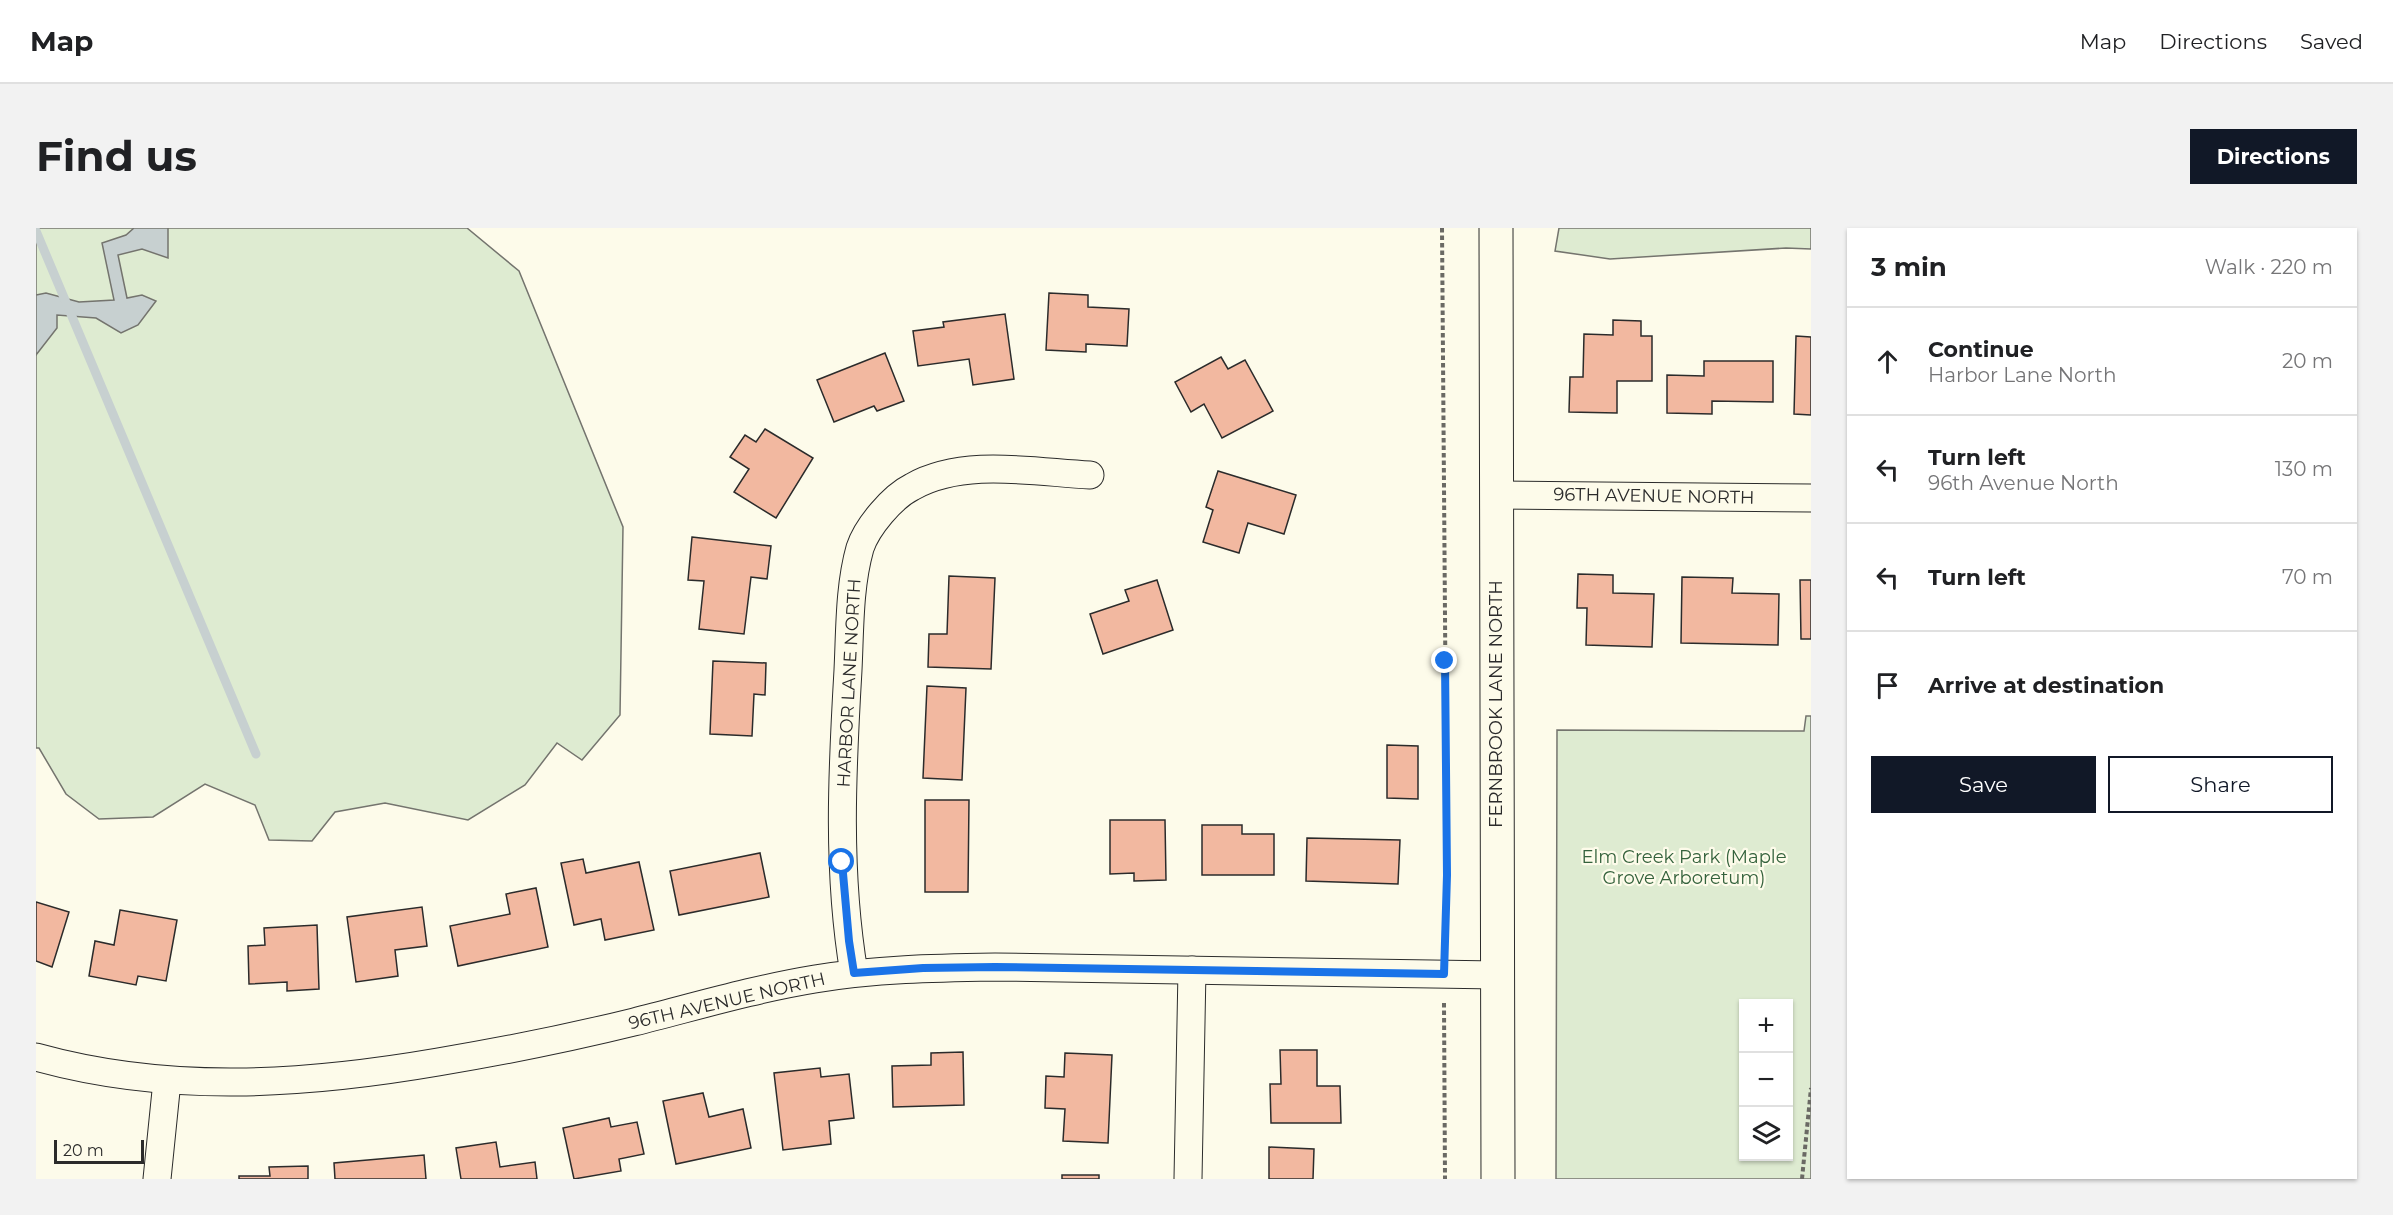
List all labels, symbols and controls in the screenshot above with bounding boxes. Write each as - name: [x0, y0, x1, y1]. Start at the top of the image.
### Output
- text: Map: [30, 24, 93, 58]
- text: Map: [2080, 29, 2126, 54]
- text: Directions: [2159, 29, 2267, 54]
- text: Saved: [2300, 29, 2363, 54]
- button: Directions: [2190, 129, 2357, 184]
- text: Find us: [36, 130, 197, 182]
- text: 3 min: [1871, 251, 1947, 283]
- text: Walk · 220 m: [2205, 255, 2333, 279]
- text: Continue: [1928, 336, 2034, 363]
- icon: ahead: [1871, 345, 1904, 378]
- text: 20 m: [2282, 349, 2333, 373]
- text: Harbor Lane North: [1928, 363, 2116, 387]
- text: Turn left: [1928, 444, 2026, 471]
- icon: left: [1871, 453, 1904, 486]
- text: 130 m: [2275, 457, 2333, 481]
- text: 96th Avenue North: [1928, 471, 2119, 495]
- street label: 96TH AVENUE NORTH: [1553, 483, 1755, 509]
- icon: left: [1871, 561, 1904, 594]
- text: Turn left: [1928, 564, 2026, 591]
- text: 70 m: [2282, 565, 2333, 589]
- street label: HARBOR LANE NORTH: [833, 578, 865, 788]
- street label: FERNBROOK LANE NORTH: [1485, 580, 1507, 828]
- route end: [1431, 647, 1457, 673]
- icon: arrive: [1871, 669, 1904, 702]
- text: Arrive at destination: [1928, 672, 2164, 699]
- button: Save: [1871, 756, 2096, 813]
- button: Share: [2108, 756, 2333, 813]
- park label: Elm Creek Park (Maple Grove Arboretum): [1581, 846, 1787, 889]
- route start: [828, 848, 854, 874]
- street label: 96TH AVENUE NORTH: [627, 968, 827, 1034]
- map controls: [1739, 999, 1793, 1161]
- button: +: [1739, 999, 1793, 1053]
- button: −: [1739, 1053, 1793, 1107]
- button: layers: [1739, 1107, 1793, 1161]
- scale bar: [54, 1137, 144, 1164]
- text: 20 m: [63, 1141, 104, 1160]

